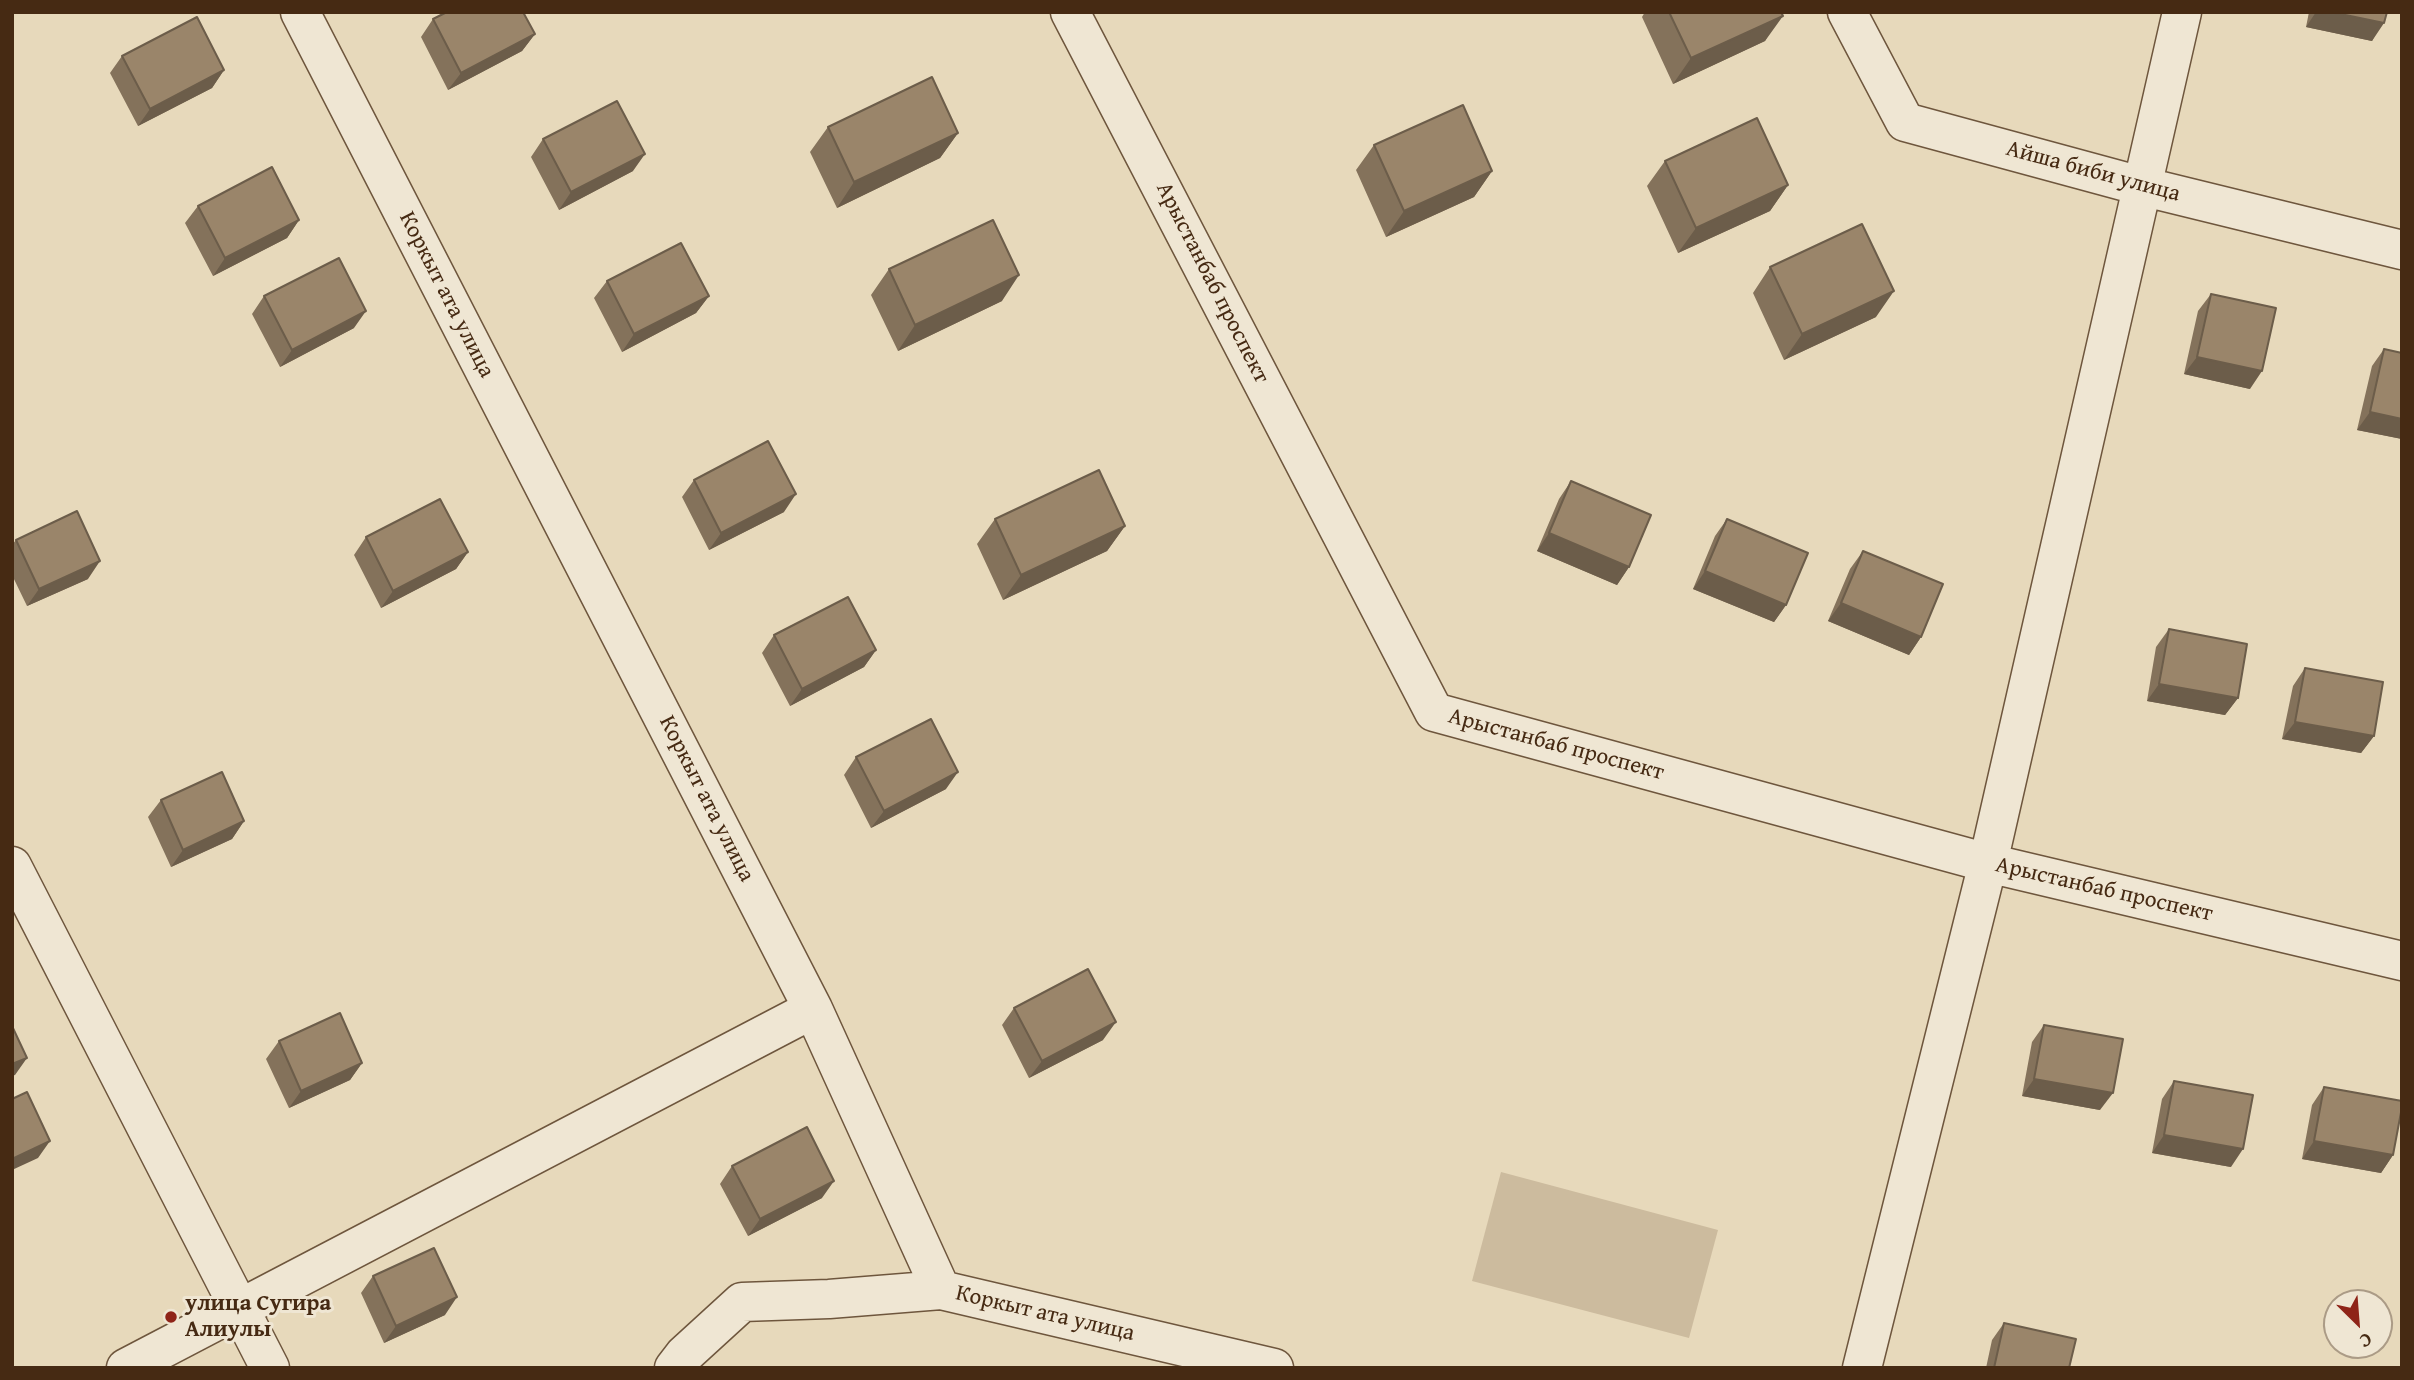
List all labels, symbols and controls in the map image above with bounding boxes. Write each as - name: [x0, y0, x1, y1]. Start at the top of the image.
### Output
- street label: Айша биби улица: [2003, 135, 2183, 209]
- street label: Арыстанбаб проспект: [1149, 178, 1275, 388]
- street label: Коркыт ата улица: [392, 207, 500, 383]
- street label: Арыстанбаб проспект: [1445, 703, 1667, 787]
- street label: Коркыт ата улица: [652, 711, 760, 887]
- street label: Арыстанбаб проспект: [1993, 852, 2215, 928]
- street label: Коркыт ата улица: [953, 1280, 1137, 1348]
- north arrow: [2323, 1289, 2393, 1359]
- place label: улица Сугира Алиулы: [185, 1290, 331, 1344]
- marker: улица Сугира Алиулы: [163, 1309, 179, 1325]
- text: С: [2355, 1326, 2377, 1356]

